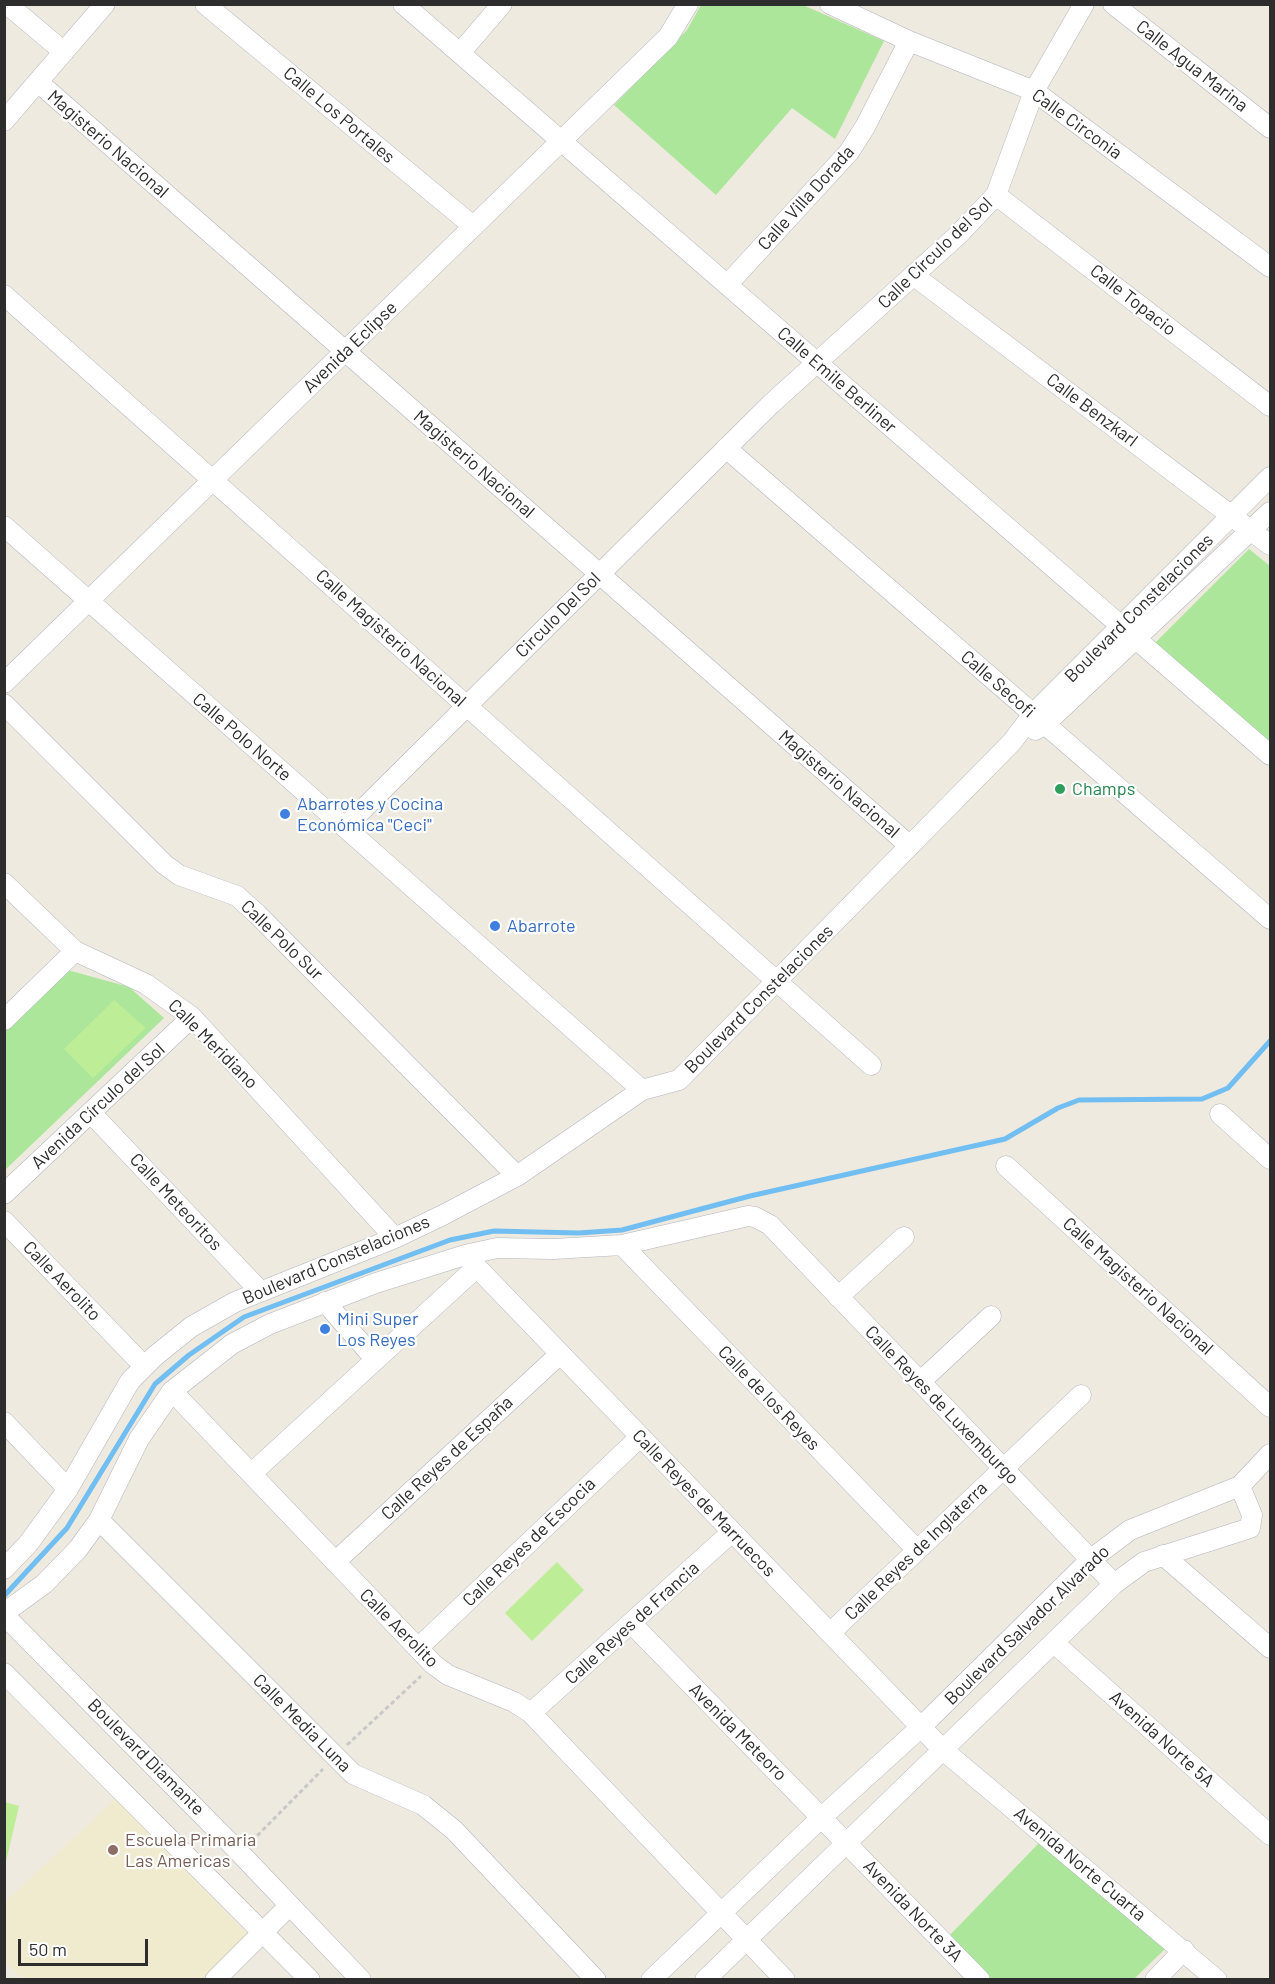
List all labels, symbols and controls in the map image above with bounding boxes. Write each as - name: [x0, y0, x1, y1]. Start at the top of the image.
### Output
- street label: Calle Agua Marina: [1132, 16, 1252, 116]
- street label: Calle Los Portales: [279, 62, 399, 168]
- street label: Calle Circonia: [1028, 84, 1126, 164]
- street label: Magisterio Nacional: [43, 85, 173, 203]
- street label: Calle Villa Dorada: [753, 141, 859, 255]
- street label: Calle Círculo del Sol: [873, 193, 997, 313]
- street label: Calle Topacio: [1086, 260, 1180, 340]
- street label: Avenida Eclipse: [298, 297, 402, 397]
- street label: Calle Emile Berliner: [773, 322, 901, 438]
- street label: Calle Benzkarl: [1042, 369, 1142, 451]
- street label: Magisterio Nacional: [409, 405, 539, 523]
- street label: Boulevard Constelaciones: [1060, 529, 1218, 687]
- street label: Calle Magisterio Nacional: [311, 565, 471, 711]
- street label: Circulo Del Sol: [511, 568, 605, 662]
- street label: Calle Secofi: [956, 646, 1040, 722]
- street label: Calle Polo Norte: [188, 688, 296, 786]
- street label: Magisterio Nacional: [774, 725, 904, 843]
- place label: Champs: [1072, 778, 1135, 800]
- marker: Champs: [1053, 782, 1067, 796]
- place label: Abarrotes y Cocina Económica ''Ceci'': [297, 793, 443, 836]
- marker: Abarrotes y Cocina Económica ''Ceci'': [278, 807, 292, 821]
- street label: Calle Polo Sur: [236, 895, 328, 985]
- place label: Abarrote: [507, 915, 576, 937]
- marker: Abarrote: [488, 919, 502, 933]
- street label: Boulevard Constelaciones: [680, 920, 838, 1078]
- street label: Calle Meridiano: [164, 995, 262, 1093]
- street label: Avenida Círculo del Sol: [27, 1039, 169, 1173]
- street label: Calle Meteoritos: [125, 1149, 227, 1255]
- street label: Boulevard Constelaciones: [239, 1211, 433, 1309]
- street label: Calle Magisterio Nacional: [1058, 1213, 1218, 1359]
- street label: Calle Aerolito: [19, 1237, 105, 1325]
- place label: Mini Super Los Reyes: [337, 1308, 418, 1350]
- street label: Calle Reyes de Luxemburgo: [860, 1321, 1024, 1489]
- marker: Mini Super Los Reyes: [318, 1322, 332, 1336]
- street label: Calle de los Reyes: [714, 1341, 824, 1455]
- street label: Calle Reyes de España: [377, 1391, 517, 1525]
- street label: Calle Reyes de Marruecos: [628, 1425, 780, 1581]
- street label: Calle Reyes de Escocia: [458, 1473, 600, 1611]
- street label: Calle Reyes de Inglaterra: [840, 1477, 992, 1625]
- street label: Boulevard Salvador Alvarado: [940, 1541, 1114, 1709]
- street label: Calle Reyes de Francia: [561, 1557, 703, 1689]
- street label: Calle Aerolito: [355, 1584, 443, 1672]
- street label: Calle Media Luna: [248, 1669, 356, 1777]
- street label: Avenida Meteoro: [685, 1679, 791, 1785]
- street label: Avenida Norte 5A: [1105, 1686, 1219, 1792]
- street label: Boulevard Diamante: [83, 1694, 209, 1820]
- street label: Avenida Norte Cuarta: [1010, 1802, 1150, 1926]
- place label: Escuela Primaria Las Americas: [125, 1829, 256, 1872]
- marker: Escuela Primaria Las Americas: [106, 1843, 120, 1857]
- street label: Avenida Norte 3A: [859, 1855, 967, 1967]
- scale bar: [21, 1927, 152, 1965]
- text: 50 m: [29, 1938, 67, 1960]

